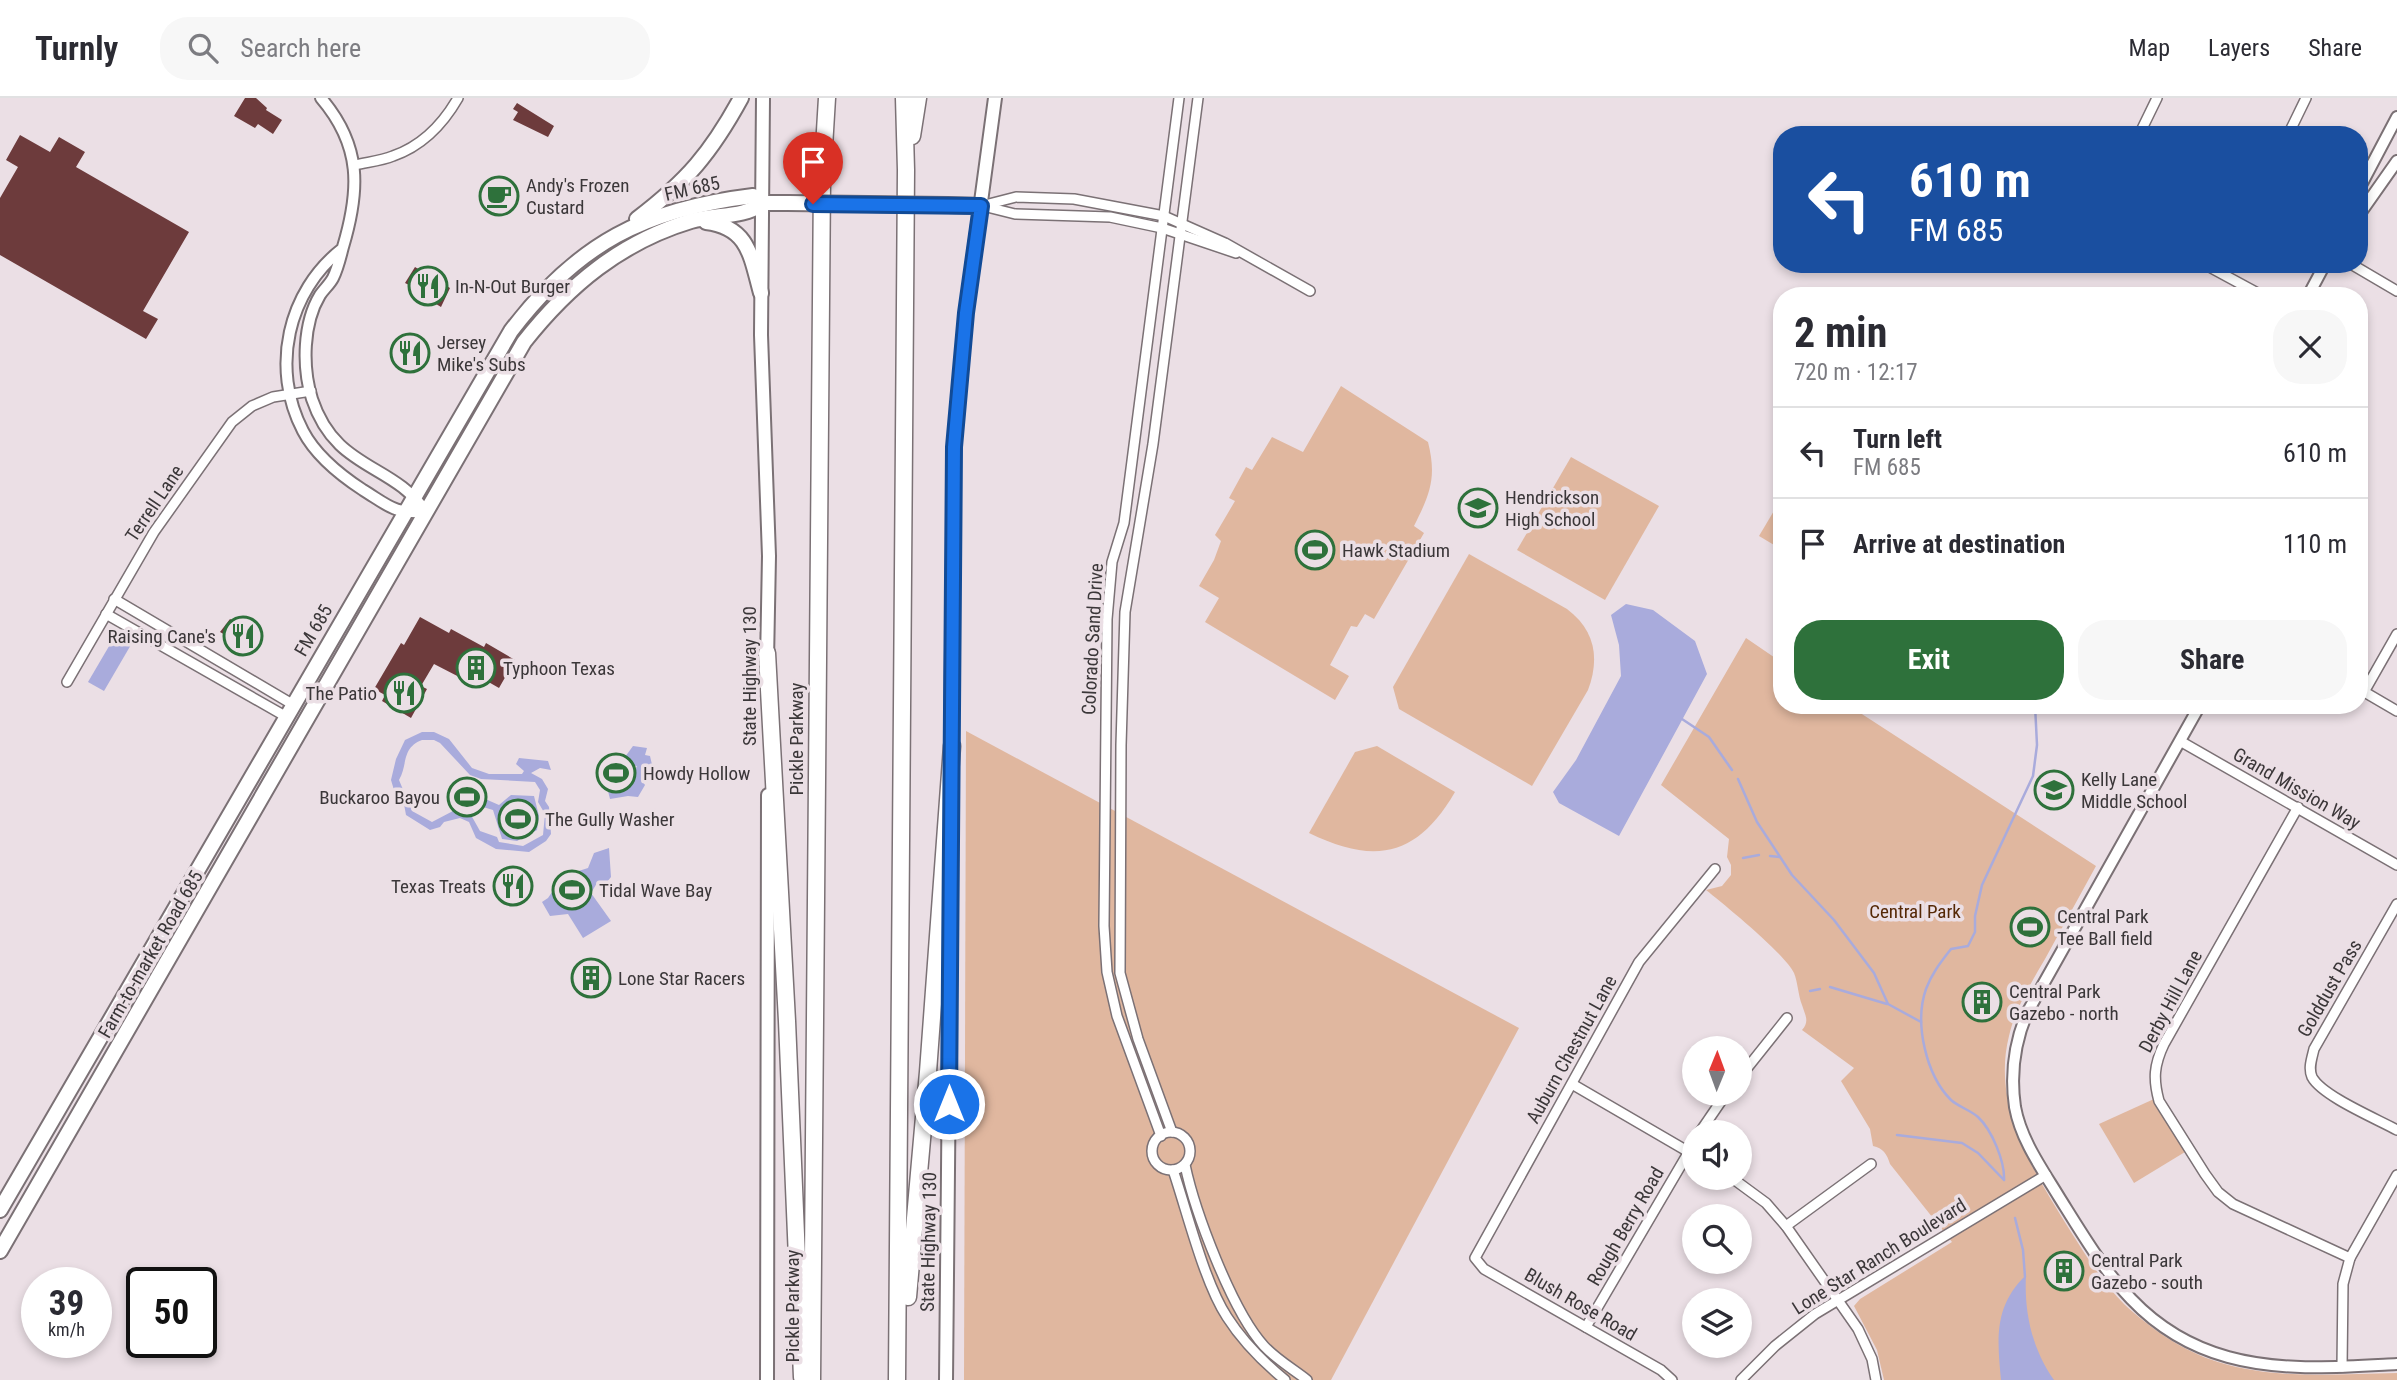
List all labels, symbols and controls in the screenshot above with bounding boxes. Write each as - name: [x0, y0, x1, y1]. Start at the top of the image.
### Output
- search box: [160, 17, 650, 80]
- text: Turnly: [35, 29, 118, 68]
- icon: search: [184, 29, 222, 67]
- text: Search here: [240, 33, 361, 63]
- text: Map: [2129, 34, 2170, 62]
- text: Layers: [2208, 34, 2270, 62]
- text: Share: [2308, 34, 2362, 62]
- pin: [783, 132, 843, 204]
- icon: arrive: [794, 143, 832, 181]
- text: 610 m: [1909, 152, 2031, 209]
- icon: left: [1794, 154, 1885, 245]
- street label: FM 685: [662, 171, 722, 206]
- place label: Andy's Frozen Custard: [526, 174, 629, 219]
- cafe icon: Andy's Frozen Custard: [478, 175, 520, 217]
- text: FM 685: [1909, 211, 2003, 249]
- restaurant icon: In-N-Out Burger: [407, 265, 449, 307]
- place label: In-N-Out Burger: [455, 275, 570, 298]
- text: 2 min: [1794, 308, 1887, 357]
- button: close: [2273, 310, 2347, 384]
- place label: Jersey Mike's Subs: [437, 331, 526, 376]
- restaurant icon: Jersey Mike's Subs: [389, 332, 431, 374]
- text: 720 m · 12:17: [1794, 359, 1918, 386]
- text: Turn left: [1853, 424, 1942, 454]
- icon: left: [1794, 434, 1832, 472]
- text: 610 m: [2283, 438, 2347, 468]
- text: FM 685: [1853, 454, 1921, 481]
- street label: Terrell Lane: [120, 460, 188, 546]
- place label: Hendrickson High School: [1505, 486, 1599, 531]
- school or university icon: Hendrickson High School: [1457, 487, 1499, 529]
- icon: arrive: [1794, 525, 1832, 563]
- sports icon: Hawk Stadium: [1294, 529, 1336, 571]
- text: Arrive at destination: [1853, 529, 2065, 559]
- text: 110 m: [2283, 529, 2347, 559]
- place label: Hawk Stadium: [1342, 539, 1450, 562]
- street label: Colorado Sand Drive: [1077, 562, 1108, 715]
- street label: FM 685: [289, 600, 337, 660]
- street label: State Highway 130: [738, 606, 761, 746]
- restaurant icon: Raising Cane's: [222, 615, 264, 657]
- button: Exit: [1794, 620, 2064, 700]
- button: Share: [2078, 620, 2347, 700]
- place label: Raising Cane's: [107, 625, 216, 648]
- building icon: Typhoon Texas: [455, 647, 497, 689]
- place label: Typhoon Texas: [503, 657, 615, 680]
- restaurant icon: The Patio: [383, 672, 425, 714]
- place label: The Patio: [306, 682, 377, 705]
- street label: Pickle Parkway: [785, 682, 808, 795]
- street label: Grand Mission Way: [2229, 743, 2365, 834]
- sports icon: Howdy Hollow: [595, 752, 637, 794]
- place label: Howdy Hollow: [643, 762, 750, 785]
- place label: Kelly Lane Middle School: [2081, 768, 2187, 813]
- school or university icon: Kelly Lane Middle School: [2033, 769, 2075, 811]
- sports icon: Buckaroo Bayou: [446, 776, 488, 818]
- place label: Buckaroo Bayou: [319, 786, 440, 809]
- sports icon: The Gully Washer: [497, 798, 539, 840]
- place label: The Gully Washer: [545, 808, 675, 831]
- restaurant icon: Texas Treats: [492, 865, 534, 907]
- street label: Farm-to-market Road 685: [93, 866, 208, 1042]
- sports icon: Tidal Wave Bay: [551, 869, 593, 911]
- place label: Texas Treats: [391, 875, 486, 898]
- place label: Tidal Wave Bay: [599, 879, 712, 902]
- park label: Central Park: [1869, 900, 1961, 923]
- place label: Central Park Tee Ball field: [2057, 905, 2153, 950]
- sports icon: Central Park Tee Ball field: [2009, 906, 2051, 948]
- street label: Golddust Pass: [2292, 935, 2367, 1041]
- street label: Derby Hill Lane: [2134, 946, 2207, 1056]
- building icon: Lone Star Racers: [570, 957, 612, 999]
- place label: Lone Star Racers: [618, 967, 745, 990]
- street label: Auburn Chestnut Lane: [1521, 971, 1622, 1127]
- place label: Central Park Gazebo - north: [2009, 980, 2119, 1025]
- building icon: Central Park Gazebo - north: [1961, 981, 2003, 1023]
- north arrow: [1682, 1036, 1752, 1106]
- map controls: [1682, 1036, 1752, 1358]
- position arrow: [912, 1067, 986, 1141]
- button: sound: [1682, 1120, 1752, 1190]
- street label: Rough Berry Road: [1582, 1163, 1669, 1290]
- street label: State Highway 130: [916, 1172, 941, 1312]
- street label: Lone Star Ranch Boulevard: [1788, 1193, 1971, 1319]
- button: search: [1682, 1204, 1752, 1274]
- street label: Pickle Parkway: [781, 1249, 804, 1362]
- place label: Central Park Gazebo - south: [2091, 1249, 2203, 1294]
- building icon: Central Park Gazebo - south: [2043, 1250, 2085, 1292]
- street label: Blush Rose Road: [1521, 1263, 1641, 1346]
- speed limit sign: 50: [126, 1267, 217, 1358]
- text: 39: [49, 1283, 84, 1324]
- button: layers: [1682, 1288, 1752, 1358]
- text: km/h: [48, 1319, 85, 1340]

